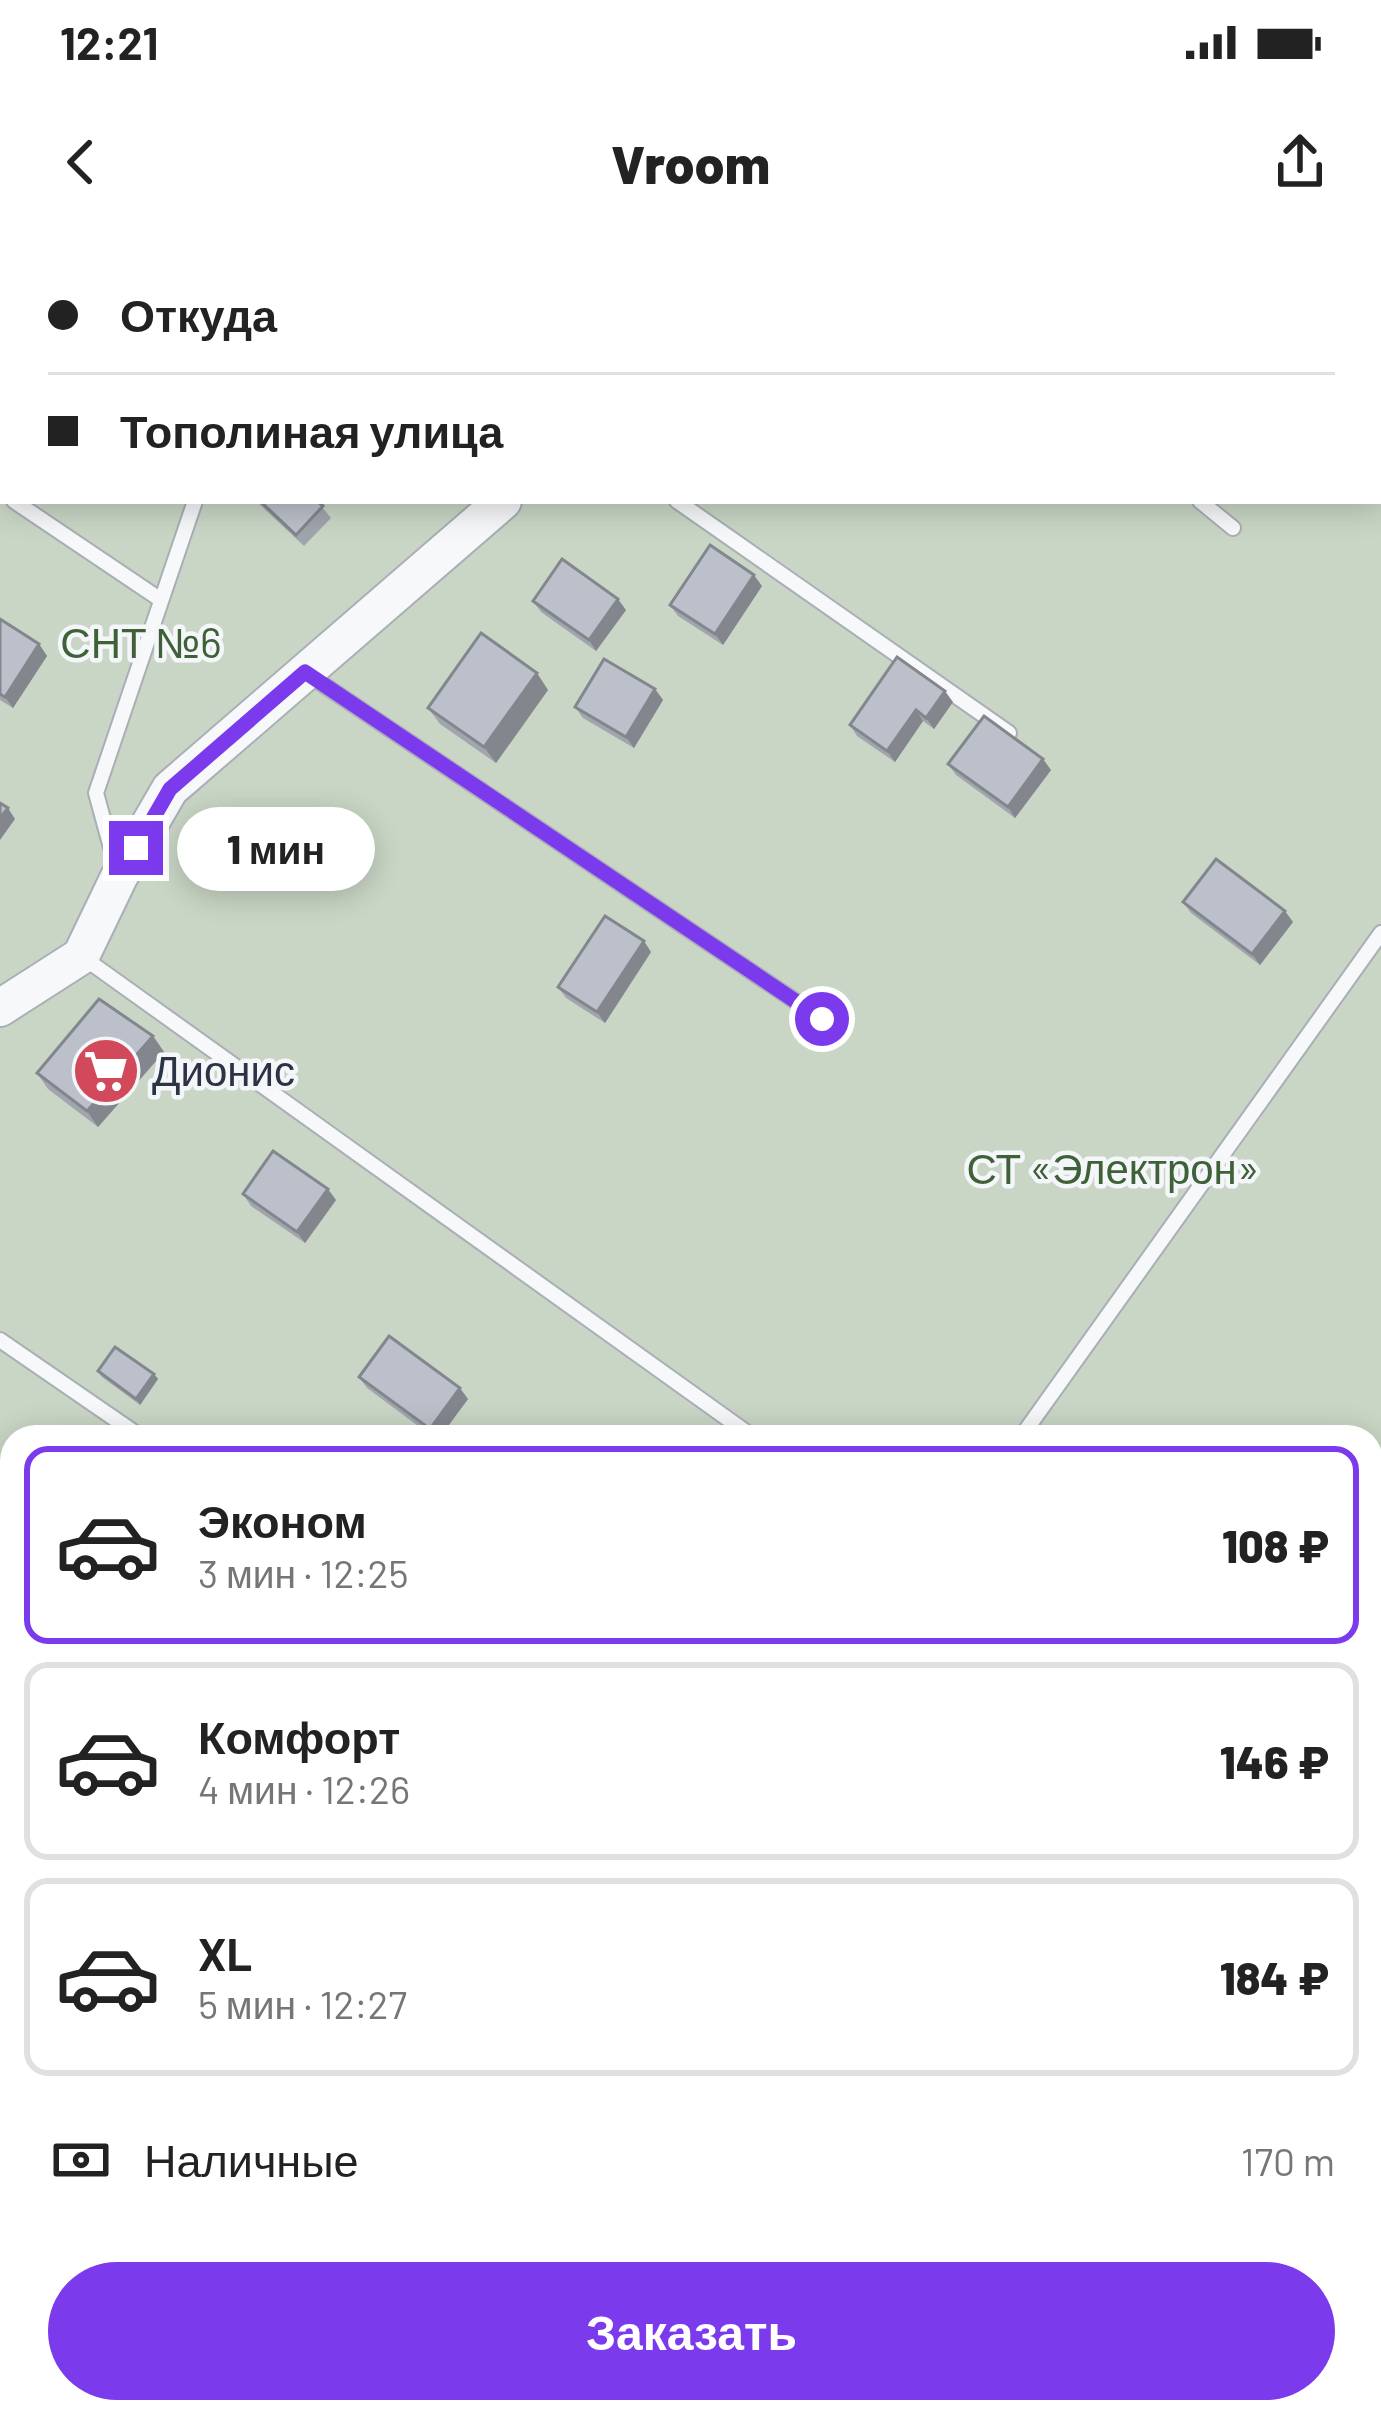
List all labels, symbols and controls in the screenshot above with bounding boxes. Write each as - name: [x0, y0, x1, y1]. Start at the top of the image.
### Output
- text: 12:21: [60, 15, 158, 69]
- icon: back: [48, 129, 114, 195]
- icon: share: [1267, 129, 1333, 195]
- text: Vroom: [611, 130, 770, 195]
- text: Откуда: [120, 287, 277, 341]
- text: Тополиная улица: [120, 403, 503, 457]
- park label: СНТ №6: [60, 616, 222, 666]
- callout: 1 мин: [178, 806, 376, 890]
- route end: [109, 821, 163, 875]
- text: 1 мин: [227, 825, 325, 872]
- route start: [795, 992, 849, 1046]
- supermarket icon: Дионис: [71, 1036, 141, 1106]
- place label: Дионис: [152, 1044, 295, 1095]
- park label: СТ «Электрон»: [966, 1142, 1260, 1193]
- icon: car: [54, 1491, 162, 1599]
- text: Эконом: [198, 1493, 367, 1547]
- text: 108 ₽: [1222, 1518, 1329, 1572]
- text: 3 мин · 12:25: [198, 1549, 409, 1596]
- icon: car: [54, 1707, 162, 1815]
- text: Комфорт: [198, 1709, 400, 1763]
- text: 146 ₽: [1220, 1734, 1329, 1788]
- text: 4 мин · 12:26: [198, 1765, 410, 1812]
- icon: car: [54, 1923, 162, 2031]
- text: XL: [198, 1926, 252, 1980]
- text: 184 ₽: [1220, 1950, 1329, 2004]
- text: 5 мин · 12:27: [198, 1980, 407, 2027]
- icon: cash: [48, 2127, 114, 2193]
- text: Наличные: [144, 2132, 359, 2186]
- text: 170 m: [1241, 2137, 1335, 2184]
- button: Заказать: [48, 2262, 1335, 2400]

